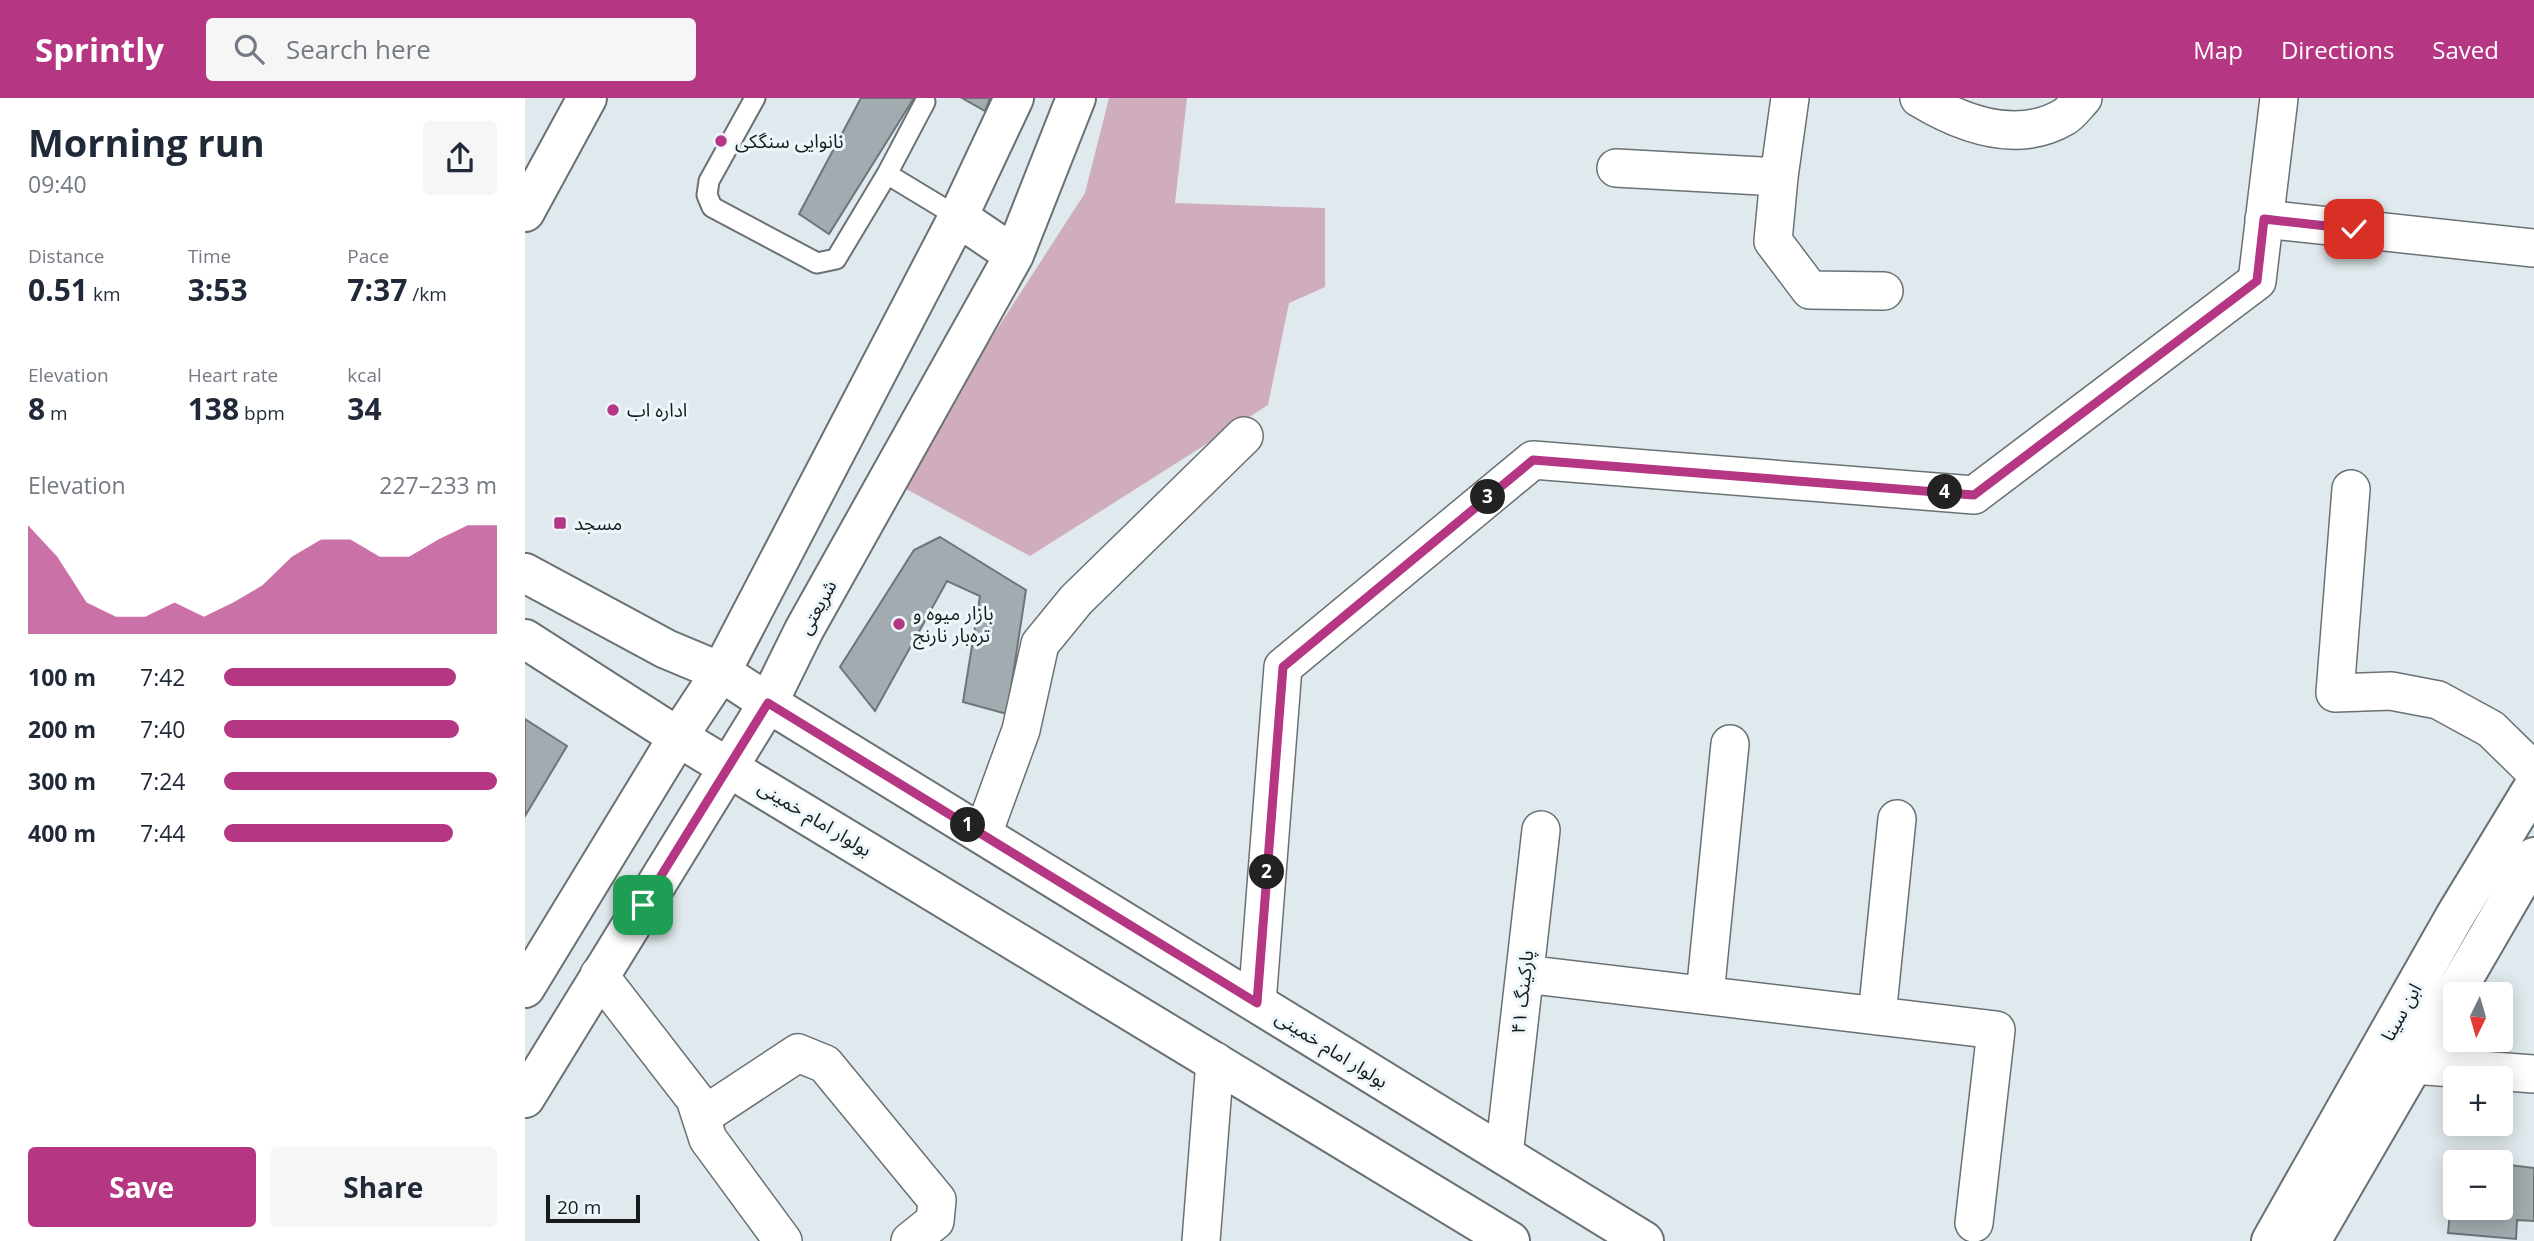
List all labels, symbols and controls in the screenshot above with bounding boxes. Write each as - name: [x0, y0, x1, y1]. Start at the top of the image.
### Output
- search box: [206, 18, 696, 81]
- text: Sprintly: [35, 27, 164, 72]
- icon: search: [230, 30, 268, 68]
- text: Search here: [286, 31, 431, 67]
- text: Map: [2193, 33, 2243, 66]
- text: Directions: [2281, 33, 2394, 66]
- text: Saved: [2432, 33, 2499, 66]
- text: Morning run: [28, 116, 265, 168]
- button: share: [423, 121, 497, 195]
- place label: نانوایی سنگکی: [735, 128, 844, 154]
- marker: نانوایی سنگکی: [713, 133, 729, 149]
- text: 09:40: [28, 168, 87, 200]
- pin: [2324, 199, 2384, 259]
- icon: check: [2335, 210, 2373, 248]
- text: Distance: [28, 243, 104, 269]
- text: Time: [188, 243, 231, 269]
- text: Pace: [347, 243, 389, 269]
- text: 0.51: [28, 269, 88, 310]
- text: 3:53: [188, 269, 248, 310]
- text: 7:37: [347, 269, 407, 310]
- text: km: [88, 281, 121, 307]
- text: /km: [407, 281, 447, 307]
- text: Elevation: [28, 362, 109, 388]
- text: Heart rate: [188, 362, 278, 388]
- text: kcal: [347, 362, 382, 388]
- text: 8: [28, 388, 45, 429]
- text: 138: [188, 388, 239, 429]
- text: 34: [347, 388, 382, 429]
- place label: اداره اب: [627, 397, 687, 423]
- text: m: [45, 400, 68, 426]
- text: bpm: [239, 400, 285, 426]
- marker: اداره اب: [605, 402, 621, 418]
- text: Elevation: [28, 469, 126, 501]
- text: 227–233 m: [379, 469, 497, 501]
- pin: 4: [1927, 474, 1963, 510]
- text: 4: [1939, 478, 1950, 504]
- pin: 3: [1471, 480, 1506, 514]
- text: 3: [1482, 483, 1493, 509]
- place label: مسجد: [574, 510, 622, 536]
- marker: مسجد: [552, 515, 568, 531]
- street label: شریعتی: [791, 575, 843, 639]
- place label: بازار میوه و تره‌بار نارنج: [913, 600, 994, 650]
- marker: بازار میوه و تره‌بار نارنج: [891, 616, 907, 632]
- text: 100 m: [28, 661, 96, 693]
- text: 7:42: [140, 661, 186, 693]
- text: 200 m: [28, 713, 96, 745]
- text: 7:40: [140, 713, 186, 745]
- text: 300 m: [28, 765, 96, 797]
- text: 7:24: [140, 765, 186, 797]
- street label: بولوار امام خمینی: [752, 774, 877, 864]
- pin: 1: [951, 808, 985, 842]
- text: 1: [962, 811, 973, 837]
- text: 400 m: [28, 817, 96, 849]
- text: 7:44: [140, 817, 186, 849]
- pin: 2: [1249, 854, 1285, 890]
- text: 2: [1261, 858, 1272, 884]
- pin: [613, 875, 673, 935]
- icon: arrive: [624, 886, 662, 924]
- street label: پارکینگ ۴۱: [1505, 949, 1539, 1035]
- street label: ابن سینا: [2374, 978, 2428, 1046]
- north arrow: [2443, 982, 2513, 1052]
- map controls: [2443, 982, 2513, 1220]
- street label: بولوار امام خمینی: [1270, 1004, 1393, 1096]
- button: +: [2443, 1066, 2513, 1136]
- button: Save: [28, 1147, 256, 1227]
- button: Share: [270, 1147, 497, 1227]
- button: −: [2443, 1150, 2513, 1220]
- scale bar: [546, 1192, 641, 1224]
- text: 20 m: [557, 1194, 601, 1220]

